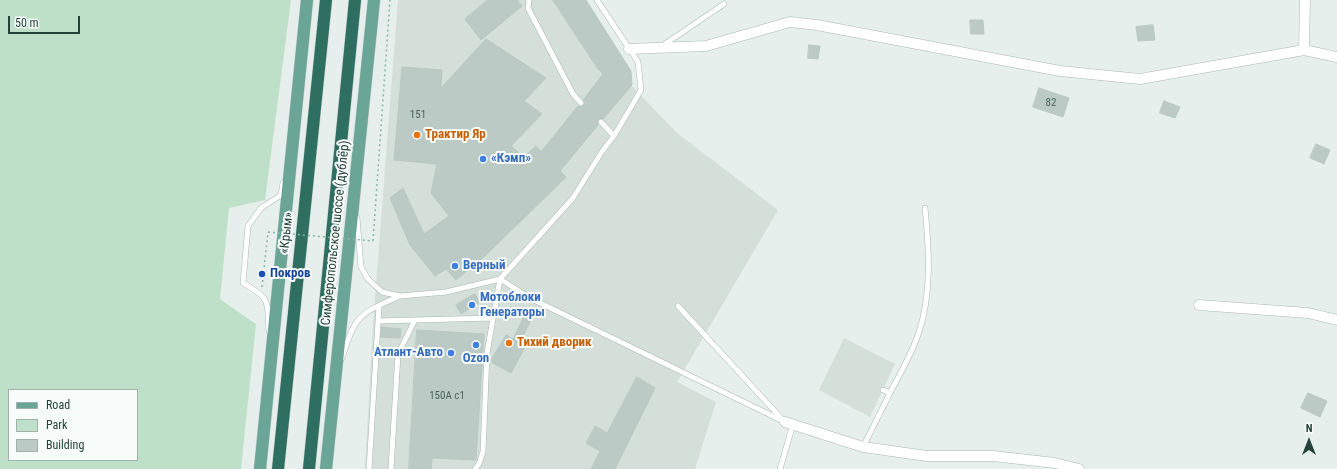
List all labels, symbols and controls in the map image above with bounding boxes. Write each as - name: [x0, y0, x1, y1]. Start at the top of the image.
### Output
- scale bar: [10, 8, 82, 34]
- text: 50 m: [15, 16, 39, 30]
- house number: 82: [1046, 96, 1056, 110]
- house number: 151: [410, 108, 426, 122]
- place label: Трактир Яр: [425, 127, 486, 143]
- marker: Трактир Яр: [412, 130, 422, 140]
- street label: Симферопольское шоссе (дублёр): [319, 140, 353, 326]
- place label: «Кэмп»: [491, 151, 531, 167]
- marker: «Кэмп»: [478, 154, 488, 164]
- street label: «Крым»: [277, 211, 297, 255]
- place label: Верный: [463, 258, 505, 274]
- marker: Верный: [450, 261, 460, 271]
- place label: Покров: [270, 266, 310, 282]
- marker: Покров: [257, 269, 267, 279]
- place label: Мотоблоки Генераторы: [480, 290, 545, 321]
- marker: Мотоблоки Генераторы: [467, 300, 477, 310]
- place label: Тихий дворик: [517, 335, 592, 351]
- marker: Тихий дворик: [504, 338, 514, 348]
- marker: Ozon: [471, 340, 481, 350]
- place label: Атлант-Авто: [374, 345, 443, 361]
- marker: Атлант-Авто: [446, 348, 456, 358]
- place label: Ozon: [463, 351, 489, 367]
- legend: [8, 389, 138, 461]
- house number: 150А с1: [429, 389, 465, 403]
- text: Road: [46, 398, 70, 412]
- text: Park: [46, 418, 67, 432]
- north arrow: [1289, 421, 1329, 461]
- text: N: [1306, 422, 1312, 435]
- text: Building: [46, 438, 84, 452]

